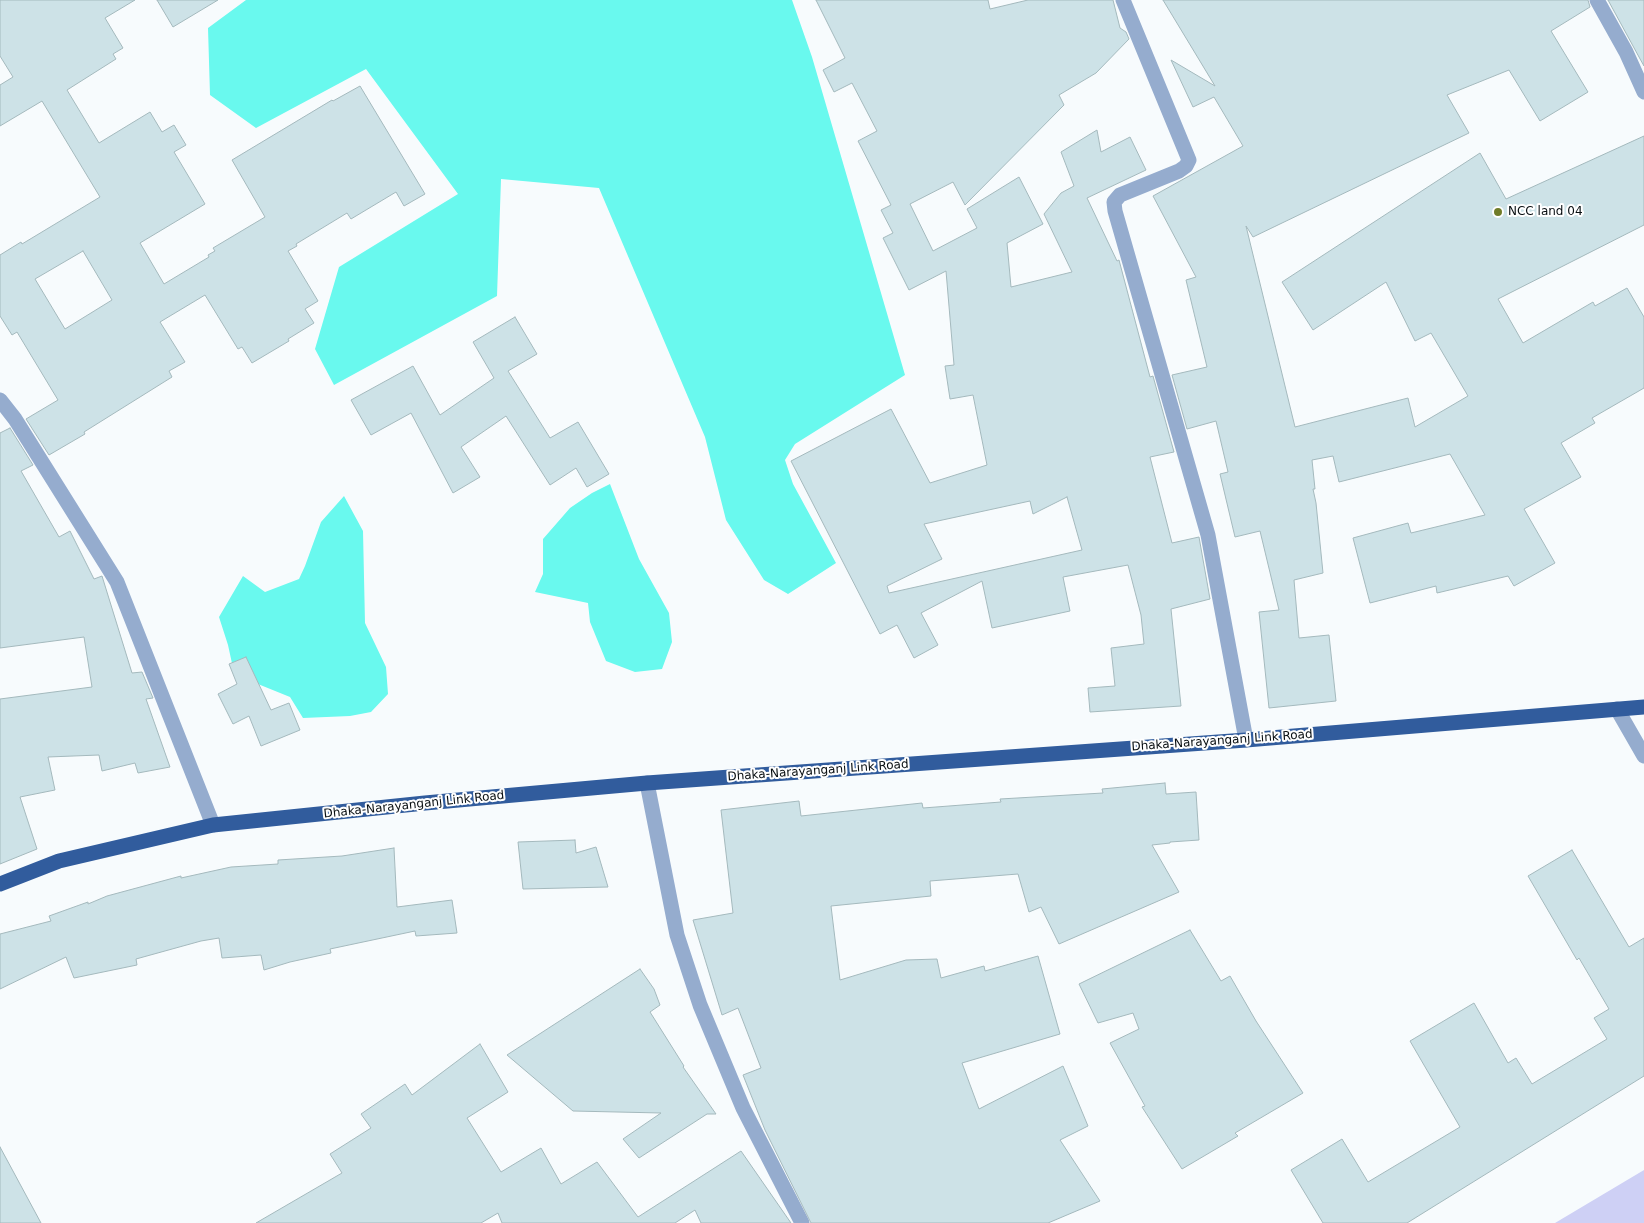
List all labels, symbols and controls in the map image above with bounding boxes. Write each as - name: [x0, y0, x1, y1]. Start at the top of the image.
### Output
- place label: NCC land 04: [1508, 205, 1583, 219]
- marker: NCC land 04: [1492, 206, 1504, 218]
- street label: Dhaka-Narayanganj Link Road: [1131, 727, 1313, 755]
- street label: Dhaka-Narayanganj Link Road: [727, 757, 909, 785]
- street label: Dhaka-Narayanganj Link Road: [323, 788, 505, 822]

